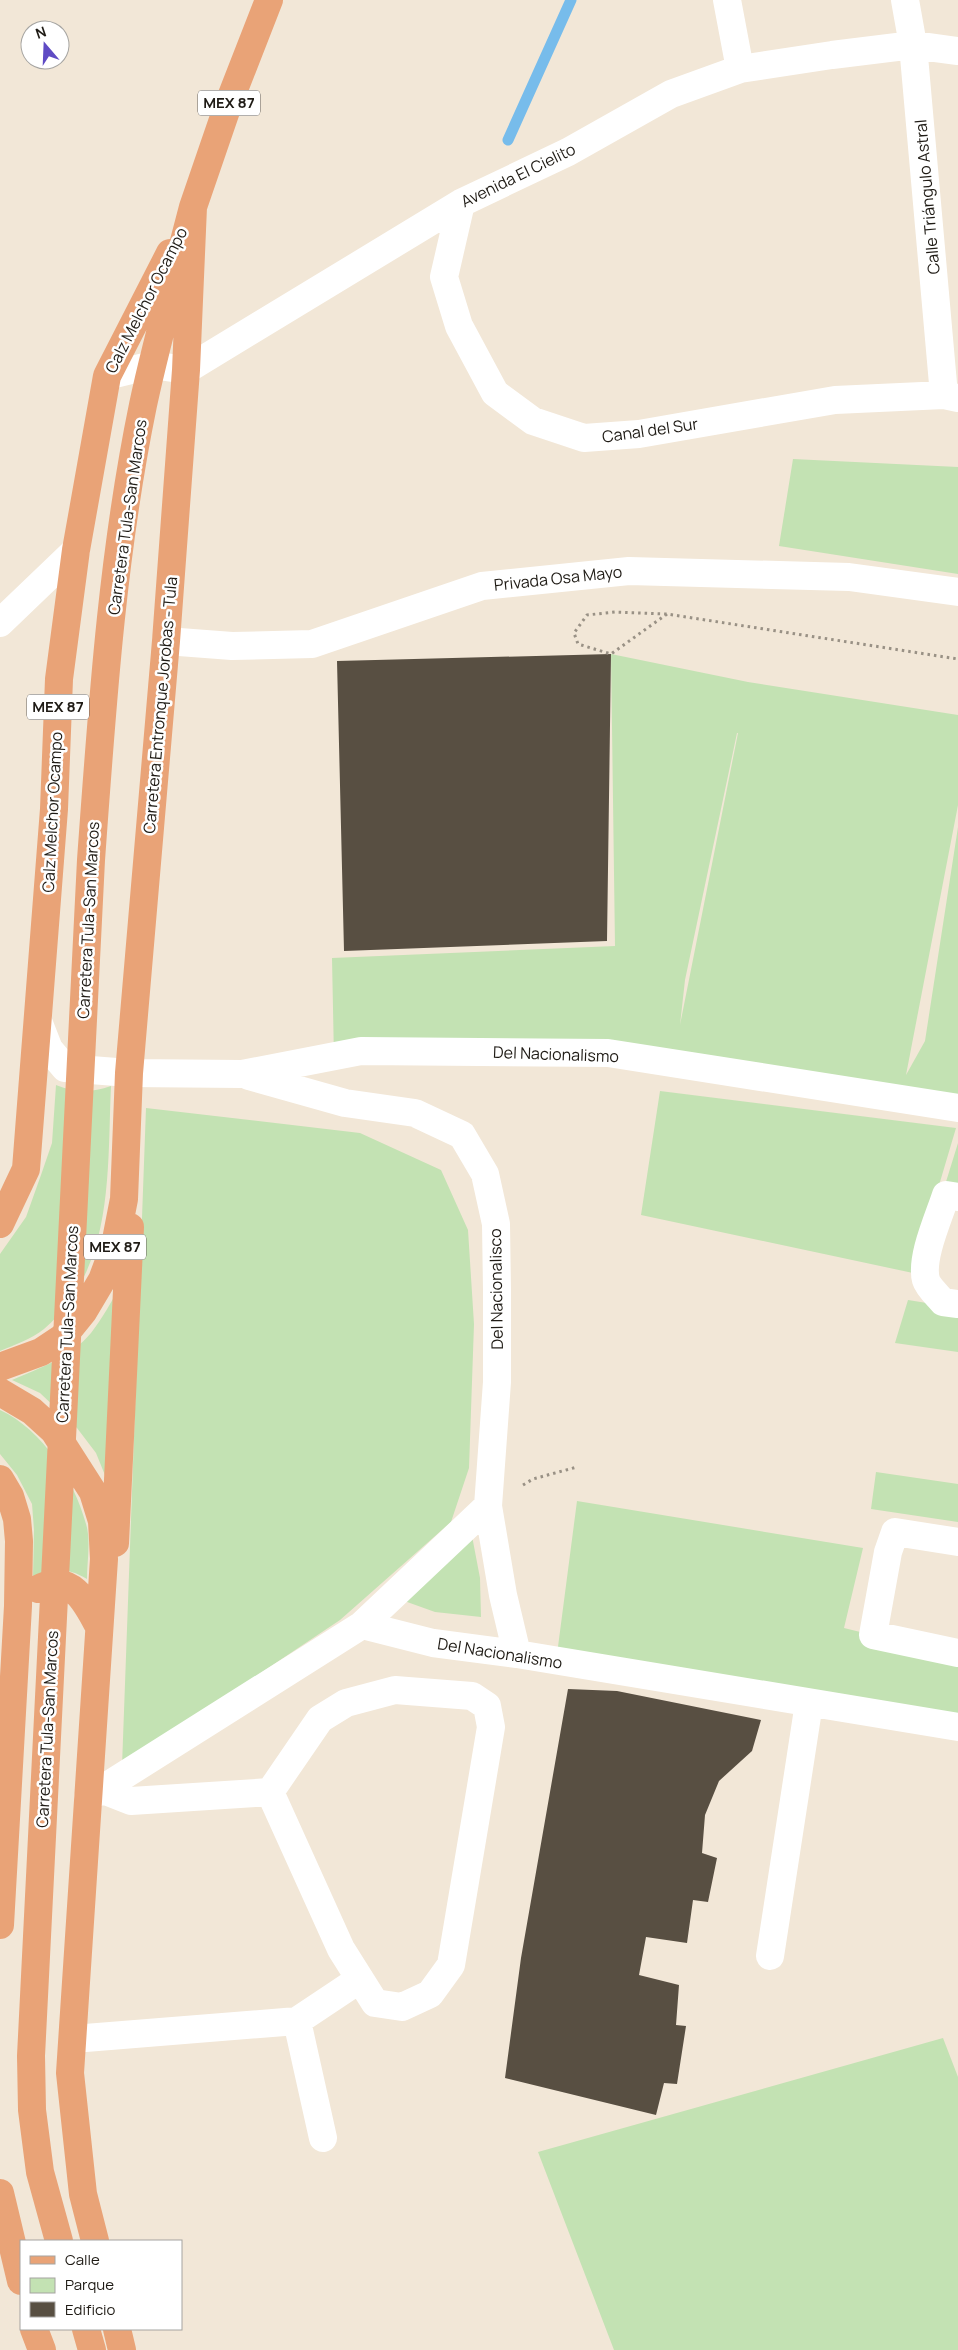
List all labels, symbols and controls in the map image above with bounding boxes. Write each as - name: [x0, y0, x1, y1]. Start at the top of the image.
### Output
- north arrow: [20, 20, 70, 70]
- text: N: [33, 22, 48, 43]
- road number: MEX 87: [198, 90, 260, 116]
- street label: Calle Triángulo Astral: [909, 119, 945, 275]
- street label: Avenida El Cielito: [457, 138, 579, 212]
- street label: Calz Melchor Ocampo: [100, 223, 192, 377]
- street label: Canal del Sur: [601, 412, 700, 448]
- street label: Carretera Tula-San Marcos: [102, 418, 152, 616]
- street label: Privada Osa Mayo: [493, 560, 623, 596]
- street label: Carretera Entronque Jorobas - Tula: [138, 576, 182, 834]
- road number: MEX 87: [27, 694, 89, 720]
- street label: Calz Melchor Ocampo: [37, 731, 67, 893]
- street label: Carretera Tula-San Marcos: [72, 821, 104, 1019]
- street label: Del Nacionalismo: [493, 1041, 619, 1067]
- street label: Carretera Tula-San Marcos: [51, 1225, 83, 1423]
- street label: Del Nacionalisco: [484, 1228, 508, 1350]
- road number: MEX 87: [84, 1234, 146, 1260]
- street label: Carretera Tula-San Marcos: [31, 1630, 63, 1828]
- street label: Del Nacionalismo: [436, 1632, 564, 1674]
- legend: [20, 2240, 182, 2330]
- text: Calle: [65, 2249, 100, 2270]
- text: Parque: [65, 2274, 114, 2295]
- text: Edificio: [65, 2299, 116, 2320]

